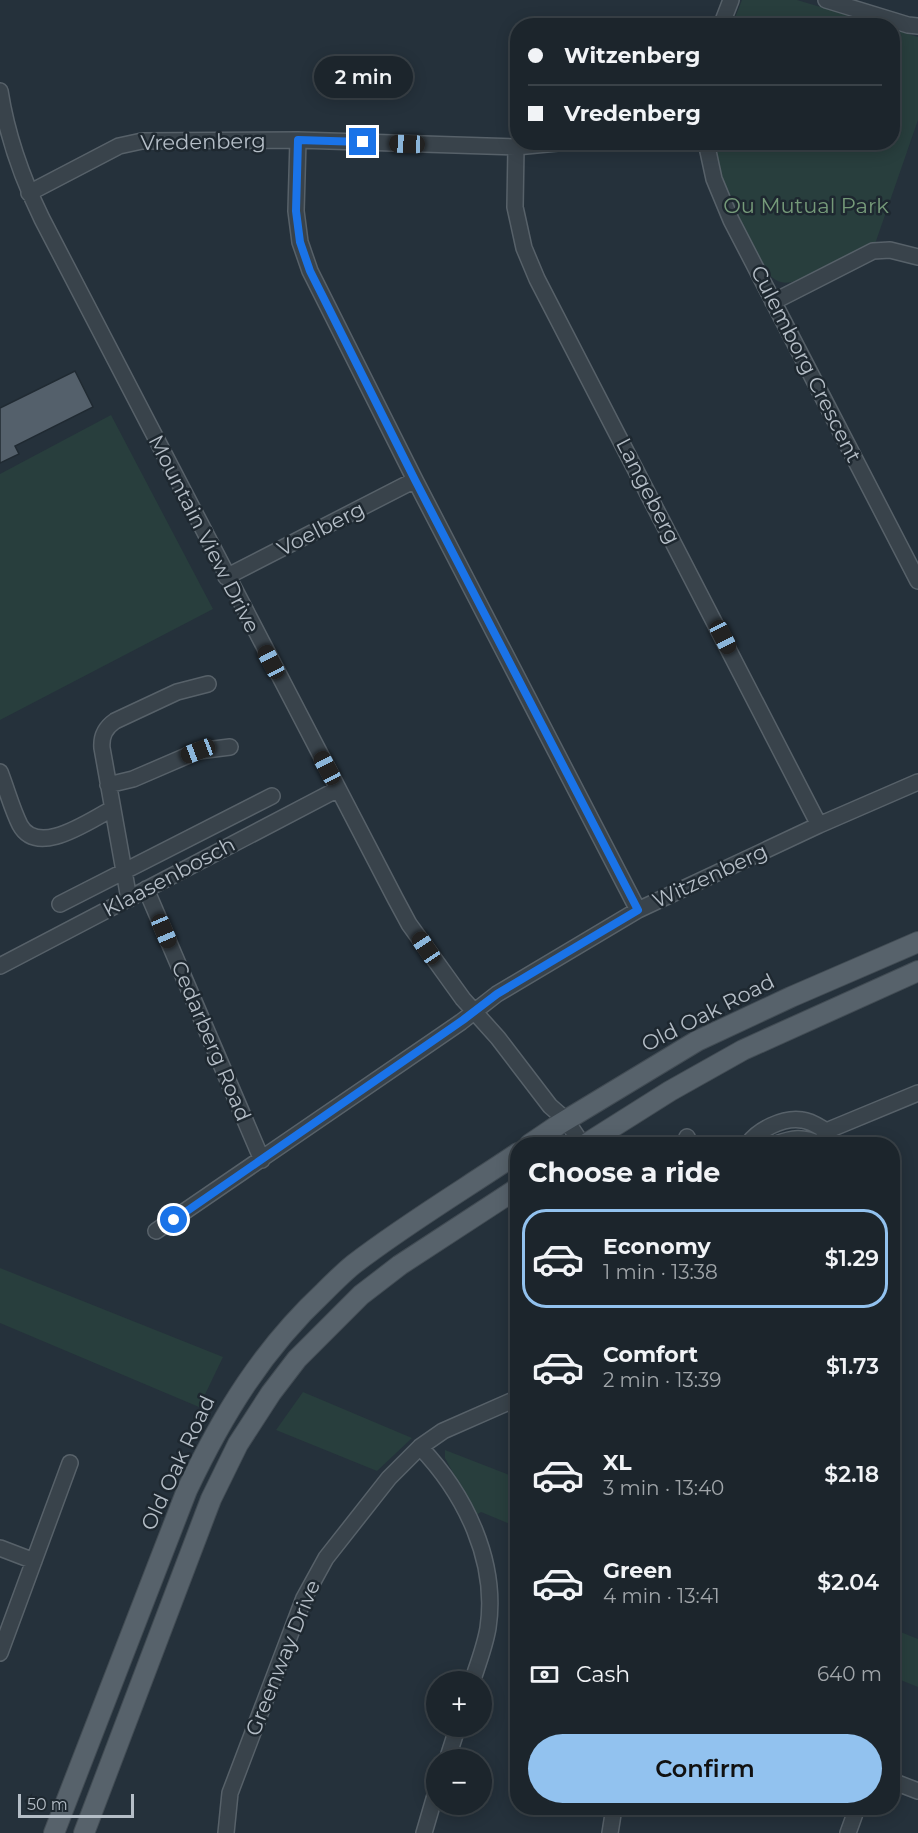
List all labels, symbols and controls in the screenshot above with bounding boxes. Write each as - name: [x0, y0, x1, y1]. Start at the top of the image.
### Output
- text: Witzenberg: [564, 42, 700, 69]
- callout: 2 min: [314, 55, 412, 97]
- text: 2 min: [335, 65, 392, 89]
- text: Vredenberg: [564, 100, 701, 127]
- street label: Vredenberg: [140, 128, 266, 155]
- route end: [349, 128, 376, 155]
- car: [389, 134, 425, 154]
- park label: Ou Mutual Park: [723, 193, 889, 218]
- street label: Culemborg Crescent: [746, 261, 867, 466]
- street label: Mountain View Drive: [144, 431, 265, 637]
- street label: Langeberg: [611, 434, 686, 548]
- street label: Voelberg: [273, 496, 369, 561]
- car: [707, 617, 739, 657]
- car: [255, 642, 287, 682]
- car: [178, 736, 218, 766]
- car: [311, 748, 343, 788]
- street label: Klaasenbosch: [98, 831, 239, 922]
- street label: Witzenberg: [648, 838, 771, 913]
- car: [149, 911, 179, 951]
- car: [408, 928, 444, 968]
- street label: Cedarberg Road: [166, 957, 257, 1125]
- street label: Old Oak Road: [637, 968, 778, 1057]
- text: Choose a ride: [528, 1156, 720, 1189]
- route start: [160, 1206, 187, 1233]
- icon: car: [531, 1232, 585, 1286]
- text: Economy: [603, 1233, 711, 1260]
- text: $1.29: [825, 1245, 879, 1272]
- text: 1 min · 13:38: [603, 1260, 718, 1284]
- icon: car: [531, 1340, 585, 1394]
- text: Comfort: [603, 1341, 698, 1368]
- text: $1.73: [826, 1353, 879, 1380]
- text: 2 min · 13:39: [603, 1368, 721, 1392]
- street label: Old Oak Road: [135, 1391, 220, 1534]
- icon: car: [531, 1448, 585, 1502]
- text: XL: [603, 1449, 632, 1476]
- text: $2.18: [824, 1461, 879, 1488]
- text: 3 min · 13:40: [603, 1476, 724, 1500]
- icon: car: [531, 1556, 585, 1610]
- text: Green: [603, 1557, 672, 1584]
- text: $2.04: [817, 1569, 879, 1596]
- street label: Greenway Drive: [240, 1576, 325, 1739]
- text: 4 min · 13:41: [603, 1584, 720, 1608]
- icon: cash: [528, 1658, 561, 1691]
- text: Cash: [576, 1661, 630, 1688]
- text: 640 m: [817, 1662, 882, 1686]
- map controls: [426, 1671, 492, 1815]
- button: +: [426, 1671, 492, 1737]
- button: Confirm: [528, 1734, 882, 1803]
- button: −: [426, 1749, 492, 1815]
- scale bar: [18, 1791, 134, 1818]
- text: 50 m: [27, 1795, 68, 1814]

